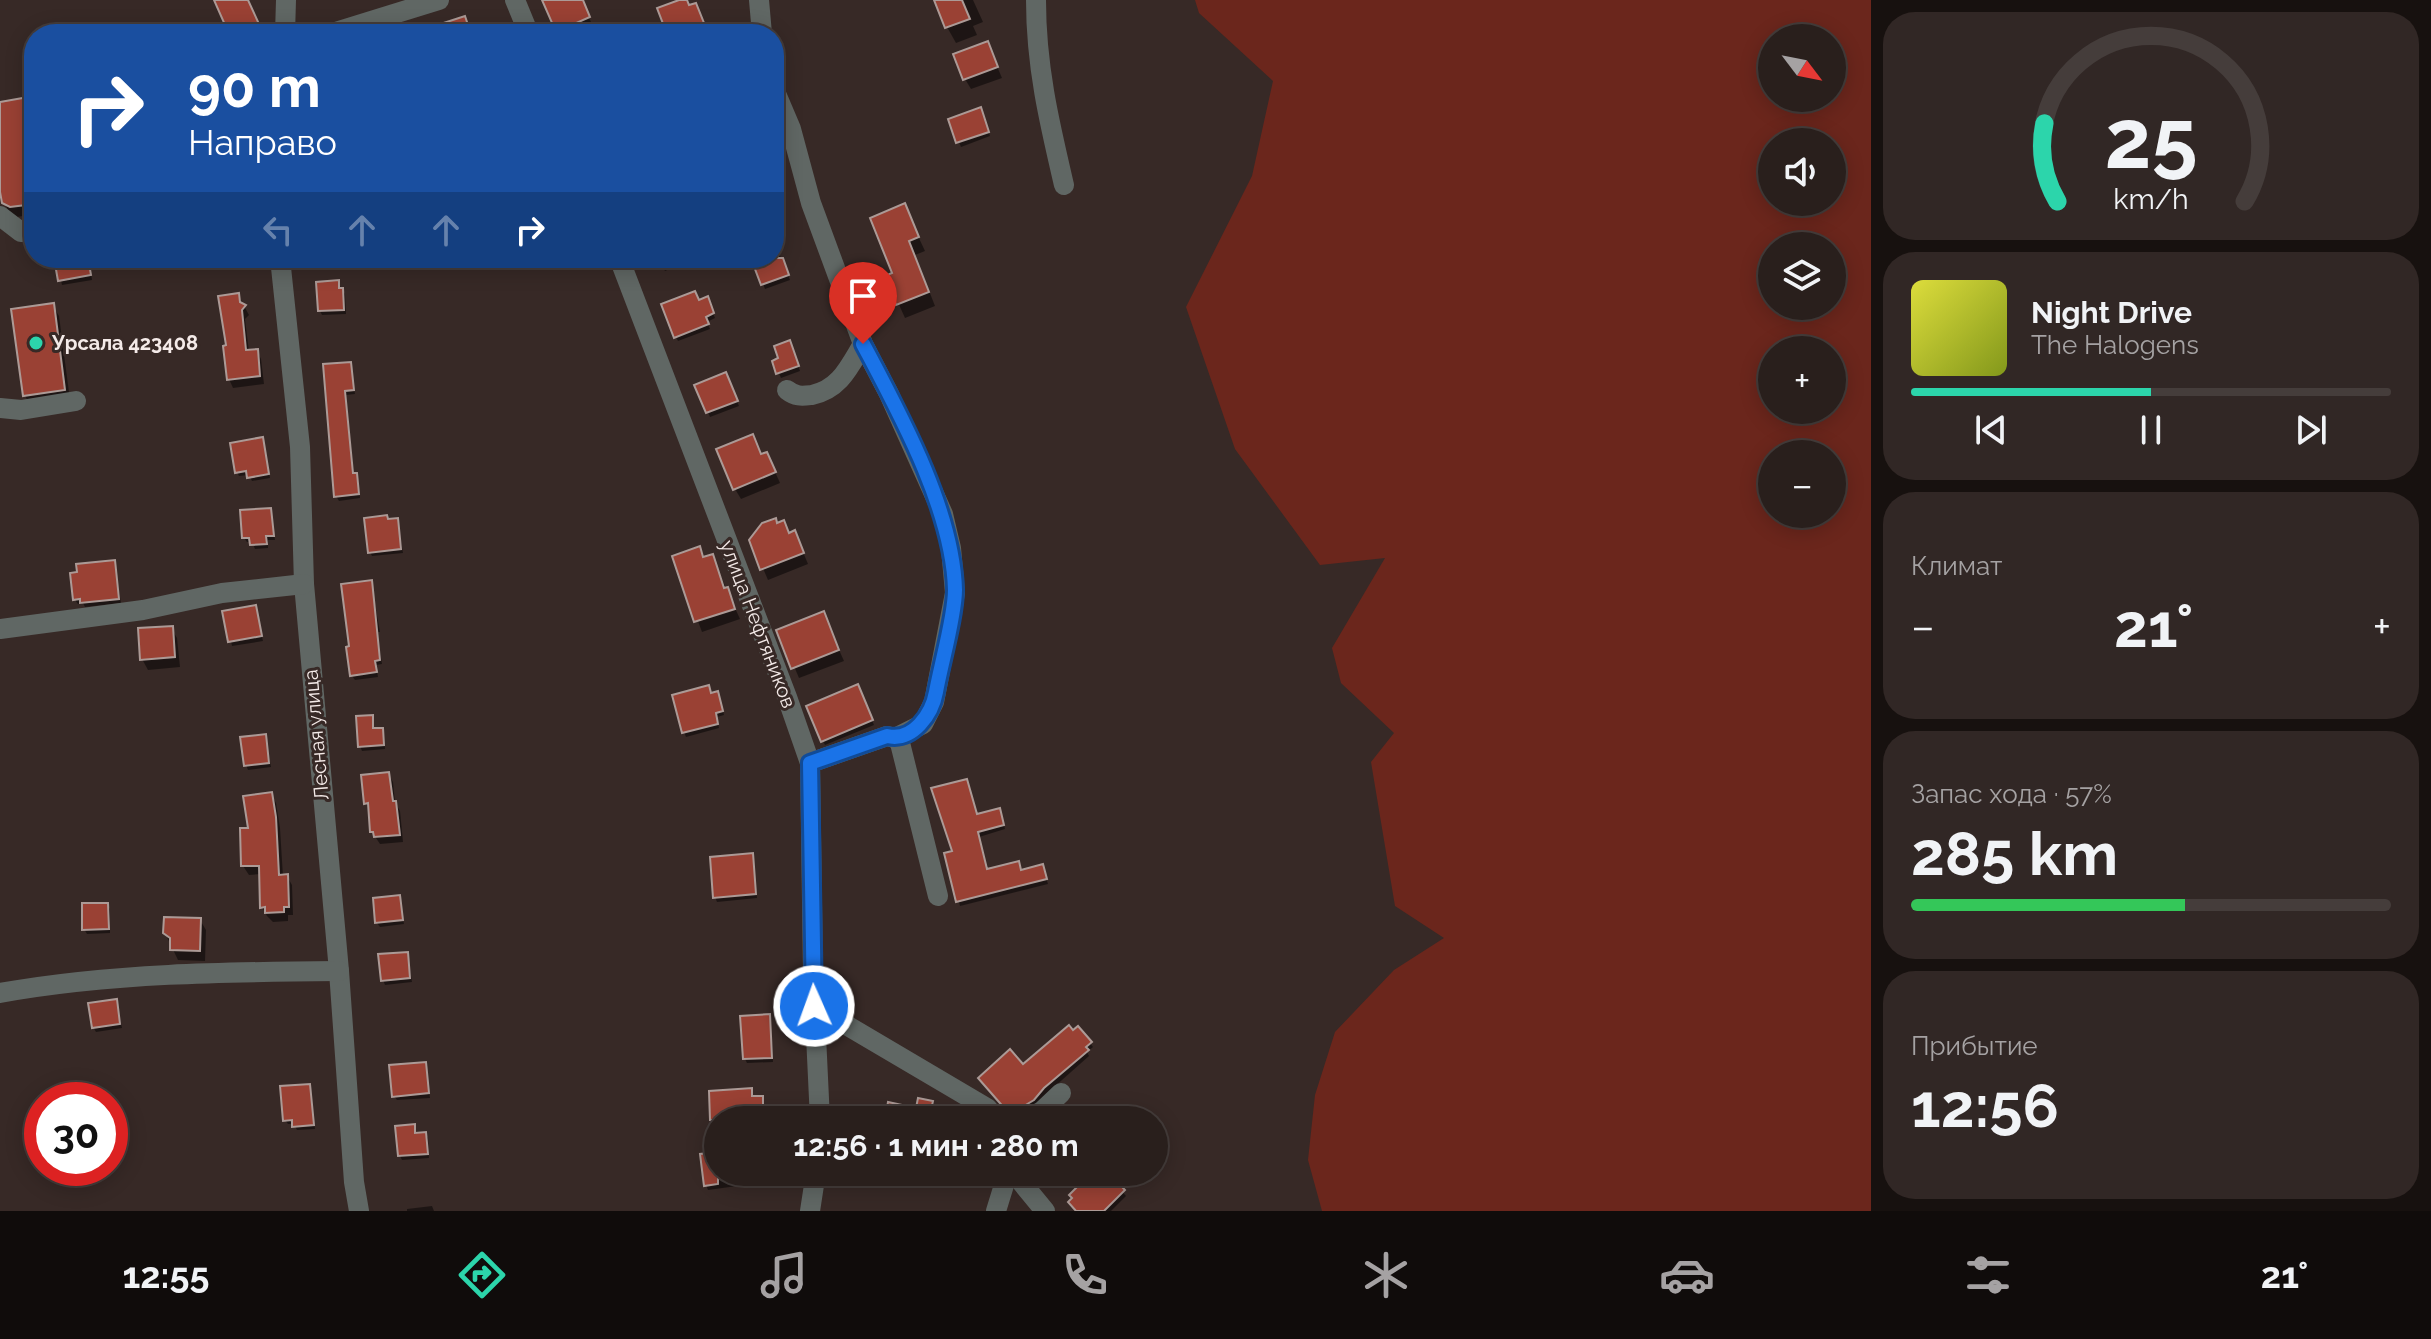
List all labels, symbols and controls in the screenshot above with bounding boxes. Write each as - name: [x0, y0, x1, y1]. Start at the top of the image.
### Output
- north arrow: [1758, 24, 1846, 112]
- map controls: [1758, 24, 1846, 528]
- text: 90 m: [188, 54, 321, 120]
- icon: right: [56, 56, 160, 160]
- text: 25: [2104, 89, 2198, 186]
- text: Направо: [188, 121, 337, 163]
- button: sound: [1758, 128, 1846, 216]
- text: km/h: [2113, 182, 2189, 216]
- icon: left: [256, 208, 300, 252]
- icon: ahead: [340, 208, 384, 252]
- icon: ahead: [424, 208, 468, 252]
- icon: right: [508, 208, 552, 252]
- button: layers: [1758, 232, 1846, 320]
- pin: [829, 262, 897, 344]
- icon: arrive: [841, 274, 885, 318]
- text: Night Drive: [2031, 295, 2192, 330]
- text: The Halogens: [2031, 330, 2199, 360]
- place label: Урсала 423408: [51, 331, 198, 355]
- marker: Урсала 423408: [27, 334, 45, 352]
- button: +: [1758, 336, 1846, 424]
- icon: previous: [1969, 408, 2013, 452]
- icon: pause: [2129, 408, 2173, 452]
- icon: next: [2289, 408, 2333, 452]
- button: −: [1758, 440, 1846, 528]
- street label: улица Нефтяников: [715, 537, 801, 711]
- text: Климат: [1911, 551, 2002, 581]
- text: 21°: [2114, 591, 2193, 661]
- text: −: [1911, 601, 1935, 652]
- text: +: [2373, 601, 2391, 652]
- street label: Лесная улица: [298, 669, 334, 801]
- text: Запас хода · 57%: [1911, 779, 2112, 809]
- text: 285 km: [1911, 819, 2118, 889]
- position arrow: [772, 964, 856, 1048]
- text: Прибытие: [1911, 1031, 2038, 1061]
- text: 12:56: [1911, 1071, 2059, 1141]
- speed limit sign: 30: [24, 1082, 128, 1186]
- text: 12:56 · 1 мин · 280 m: [793, 1128, 1079, 1163]
- icon: directions: [454, 1247, 510, 1303]
- icon: music: [756, 1247, 812, 1303]
- icon: phone: [1057, 1247, 1113, 1303]
- icon: climate: [1358, 1247, 1414, 1303]
- icon: car: [1659, 1247, 1715, 1303]
- icon: filters: [1960, 1247, 2016, 1303]
- text: 12:55: [123, 1254, 209, 1296]
- text: 21°: [2261, 1254, 2308, 1296]

